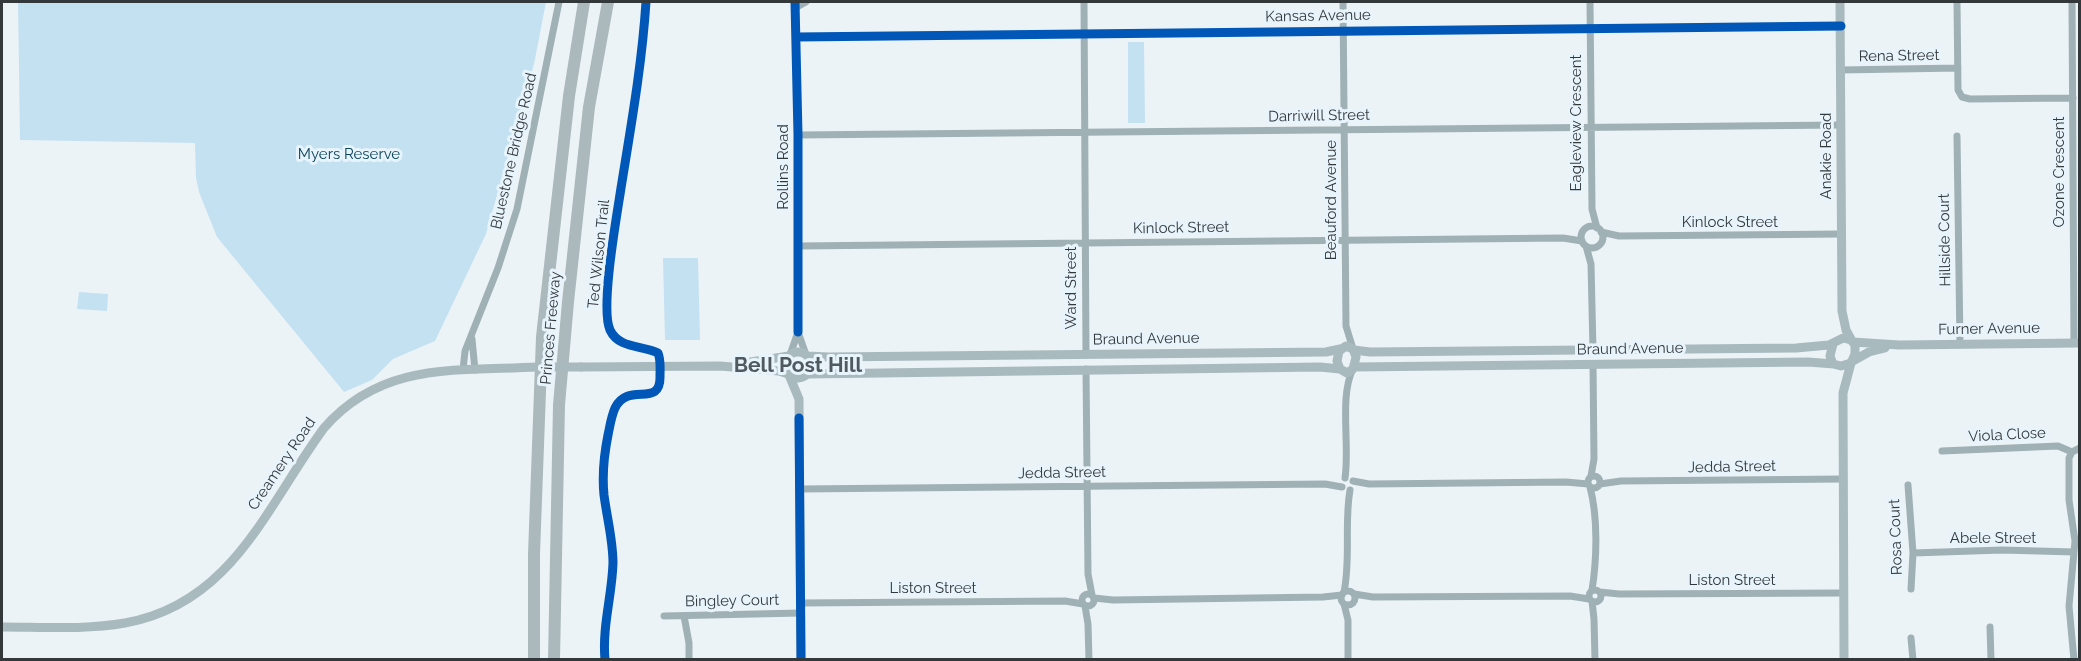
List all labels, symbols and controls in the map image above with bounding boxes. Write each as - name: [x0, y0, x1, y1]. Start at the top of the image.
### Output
- street label: Kansas Avenue: [1265, 6, 1371, 26]
- street label: Rena Street: [1859, 46, 1939, 66]
- street label: Eagleview Crescent: [1567, 54, 1585, 192]
- street label: Bluestone Bridge Road: [487, 71, 541, 231]
- street label: Darriwill Street: [1268, 106, 1370, 126]
- street label: Anakie Road: [1817, 113, 1835, 199]
- street label: Ozone Crescent: [2050, 117, 2068, 227]
- street label: Rollins Road: [774, 124, 792, 210]
- street label: Beauford Avenue: [1322, 140, 1340, 260]
- park label: Myers Reserve: [298, 145, 400, 163]
- street label: Hillside Court: [1935, 193, 1955, 287]
- street label: Ted Wilson Trail: [584, 198, 614, 310]
- street label: Kinlock Street: [1682, 213, 1778, 231]
- street label: Kinlock Street: [1133, 218, 1229, 238]
- street label: Ward Street: [1062, 247, 1080, 329]
- street label: Princes Freeway: [537, 271, 565, 385]
- street label: Furner Avenue: [1938, 319, 2040, 339]
- street label: Braund Avenue: [1092, 329, 1200, 349]
- street label: Braund Avenue: [1576, 339, 1684, 359]
- district label: Bell Post Hill: [734, 353, 862, 379]
- street label: Creamery Road: [244, 414, 320, 514]
- street label: Viola Close: [1968, 424, 2046, 446]
- street label: Jedda Street: [1688, 457, 1776, 477]
- street label: Jedda Street: [1018, 463, 1106, 483]
- street label: Rosa Court: [1886, 499, 1906, 575]
- street label: Abele Street: [1950, 529, 2036, 547]
- street label: Liston Street: [1688, 571, 1776, 589]
- street label: Liston Street: [889, 579, 977, 597]
- street label: Bingley Court: [685, 591, 779, 611]

